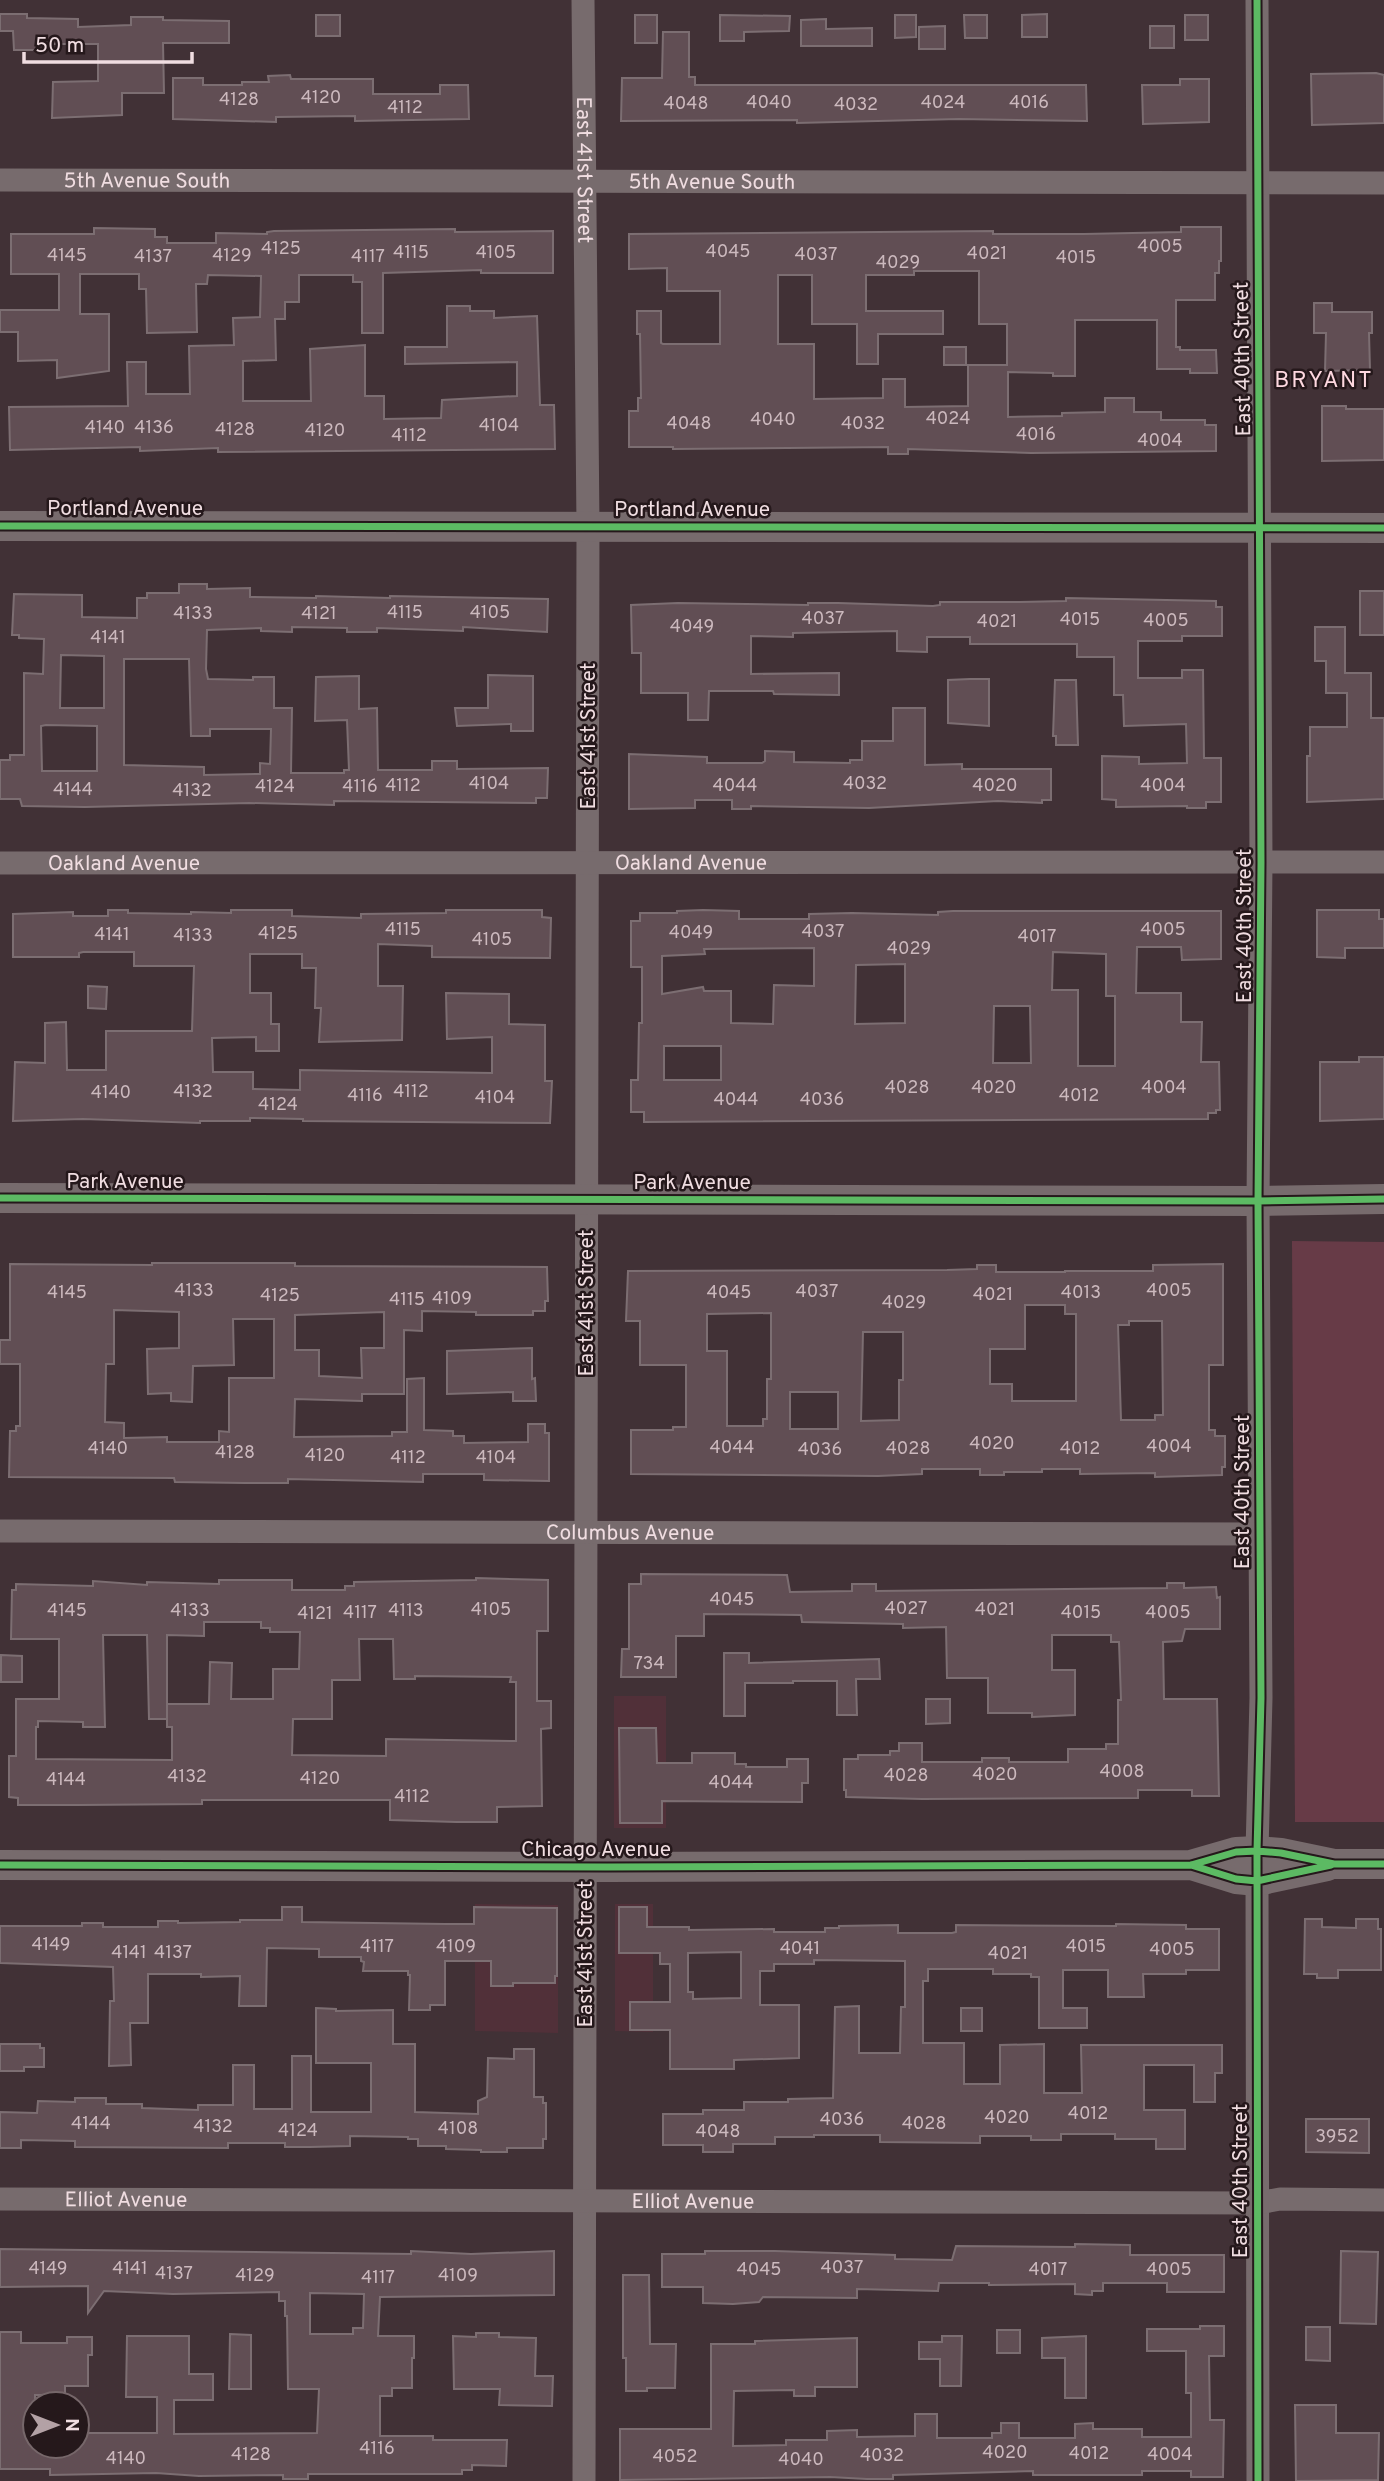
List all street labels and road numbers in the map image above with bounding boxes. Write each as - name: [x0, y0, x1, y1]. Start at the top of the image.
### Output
- street label: East 41st Street: [569, 96, 597, 244]
- street label: 5th Avenue South: [64, 168, 230, 195]
- street label: 5th Avenue South: [629, 169, 795, 197]
- street label: East 40th Street: [1229, 281, 1258, 437]
- street label: Portland Avenue: [47, 496, 203, 523]
- street label: Portland Avenue: [614, 497, 770, 524]
- street label: East 41st Street: [576, 663, 603, 809]
- street label: East 40th Street: [1232, 849, 1259, 1003]
- street label: Oakland Avenue: [615, 850, 767, 878]
- street label: Oakland Avenue: [48, 851, 200, 878]
- street label: Park Avenue: [66, 1169, 184, 1196]
- street label: Park Avenue: [633, 1170, 751, 1197]
- street label: East 41st Street: [574, 1230, 601, 1376]
- street label: East 40th Street: [1230, 1415, 1257, 1569]
- street label: Columbus Avenue: [546, 1520, 714, 1548]
- street label: Chicago Avenue: [521, 1837, 671, 1864]
- street label: East 41st Street: [573, 1881, 600, 2027]
- street label: East 40th Street: [1228, 2104, 1255, 2258]
- street label: Elliot Avenue: [65, 2187, 187, 2215]
- street label: Elliot Avenue: [632, 2189, 754, 2216]

